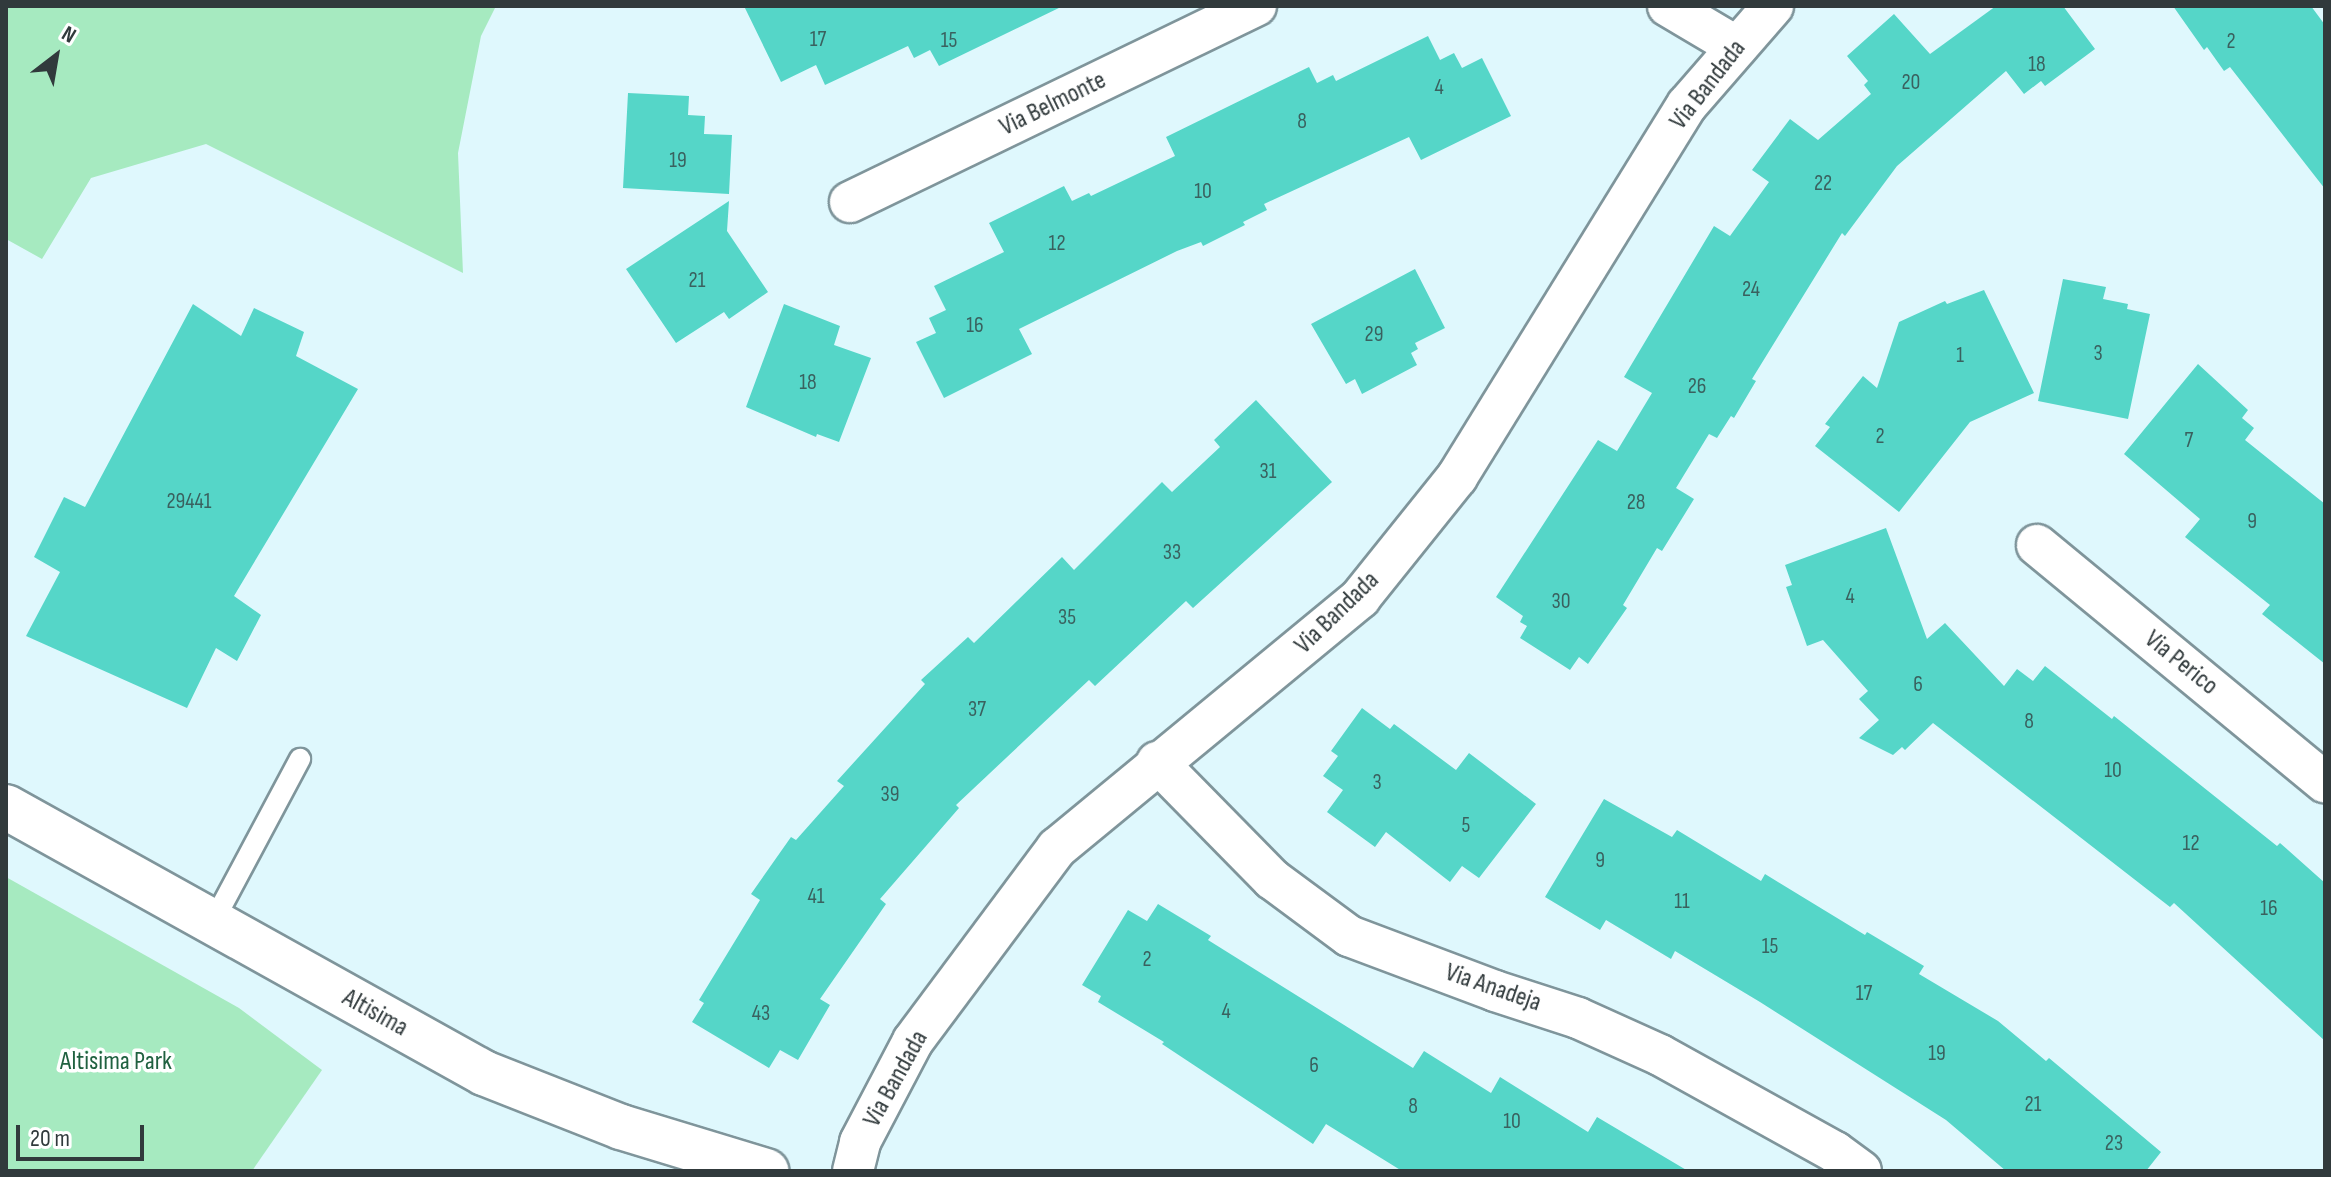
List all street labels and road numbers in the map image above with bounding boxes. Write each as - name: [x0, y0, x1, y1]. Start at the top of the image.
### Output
- street label: Via Bandada: [1663, 34, 1753, 136]
- street label: Via Belmonte: [995, 65, 1111, 143]
- street label: Via Bandada: [1288, 565, 1386, 661]
- street label: Via Perico: [2138, 624, 2224, 702]
- street label: Via Anadeja: [1441, 957, 1545, 1019]
- street label: Altisima: [337, 982, 413, 1044]
- street label: Via Bandada: [857, 1025, 935, 1133]

